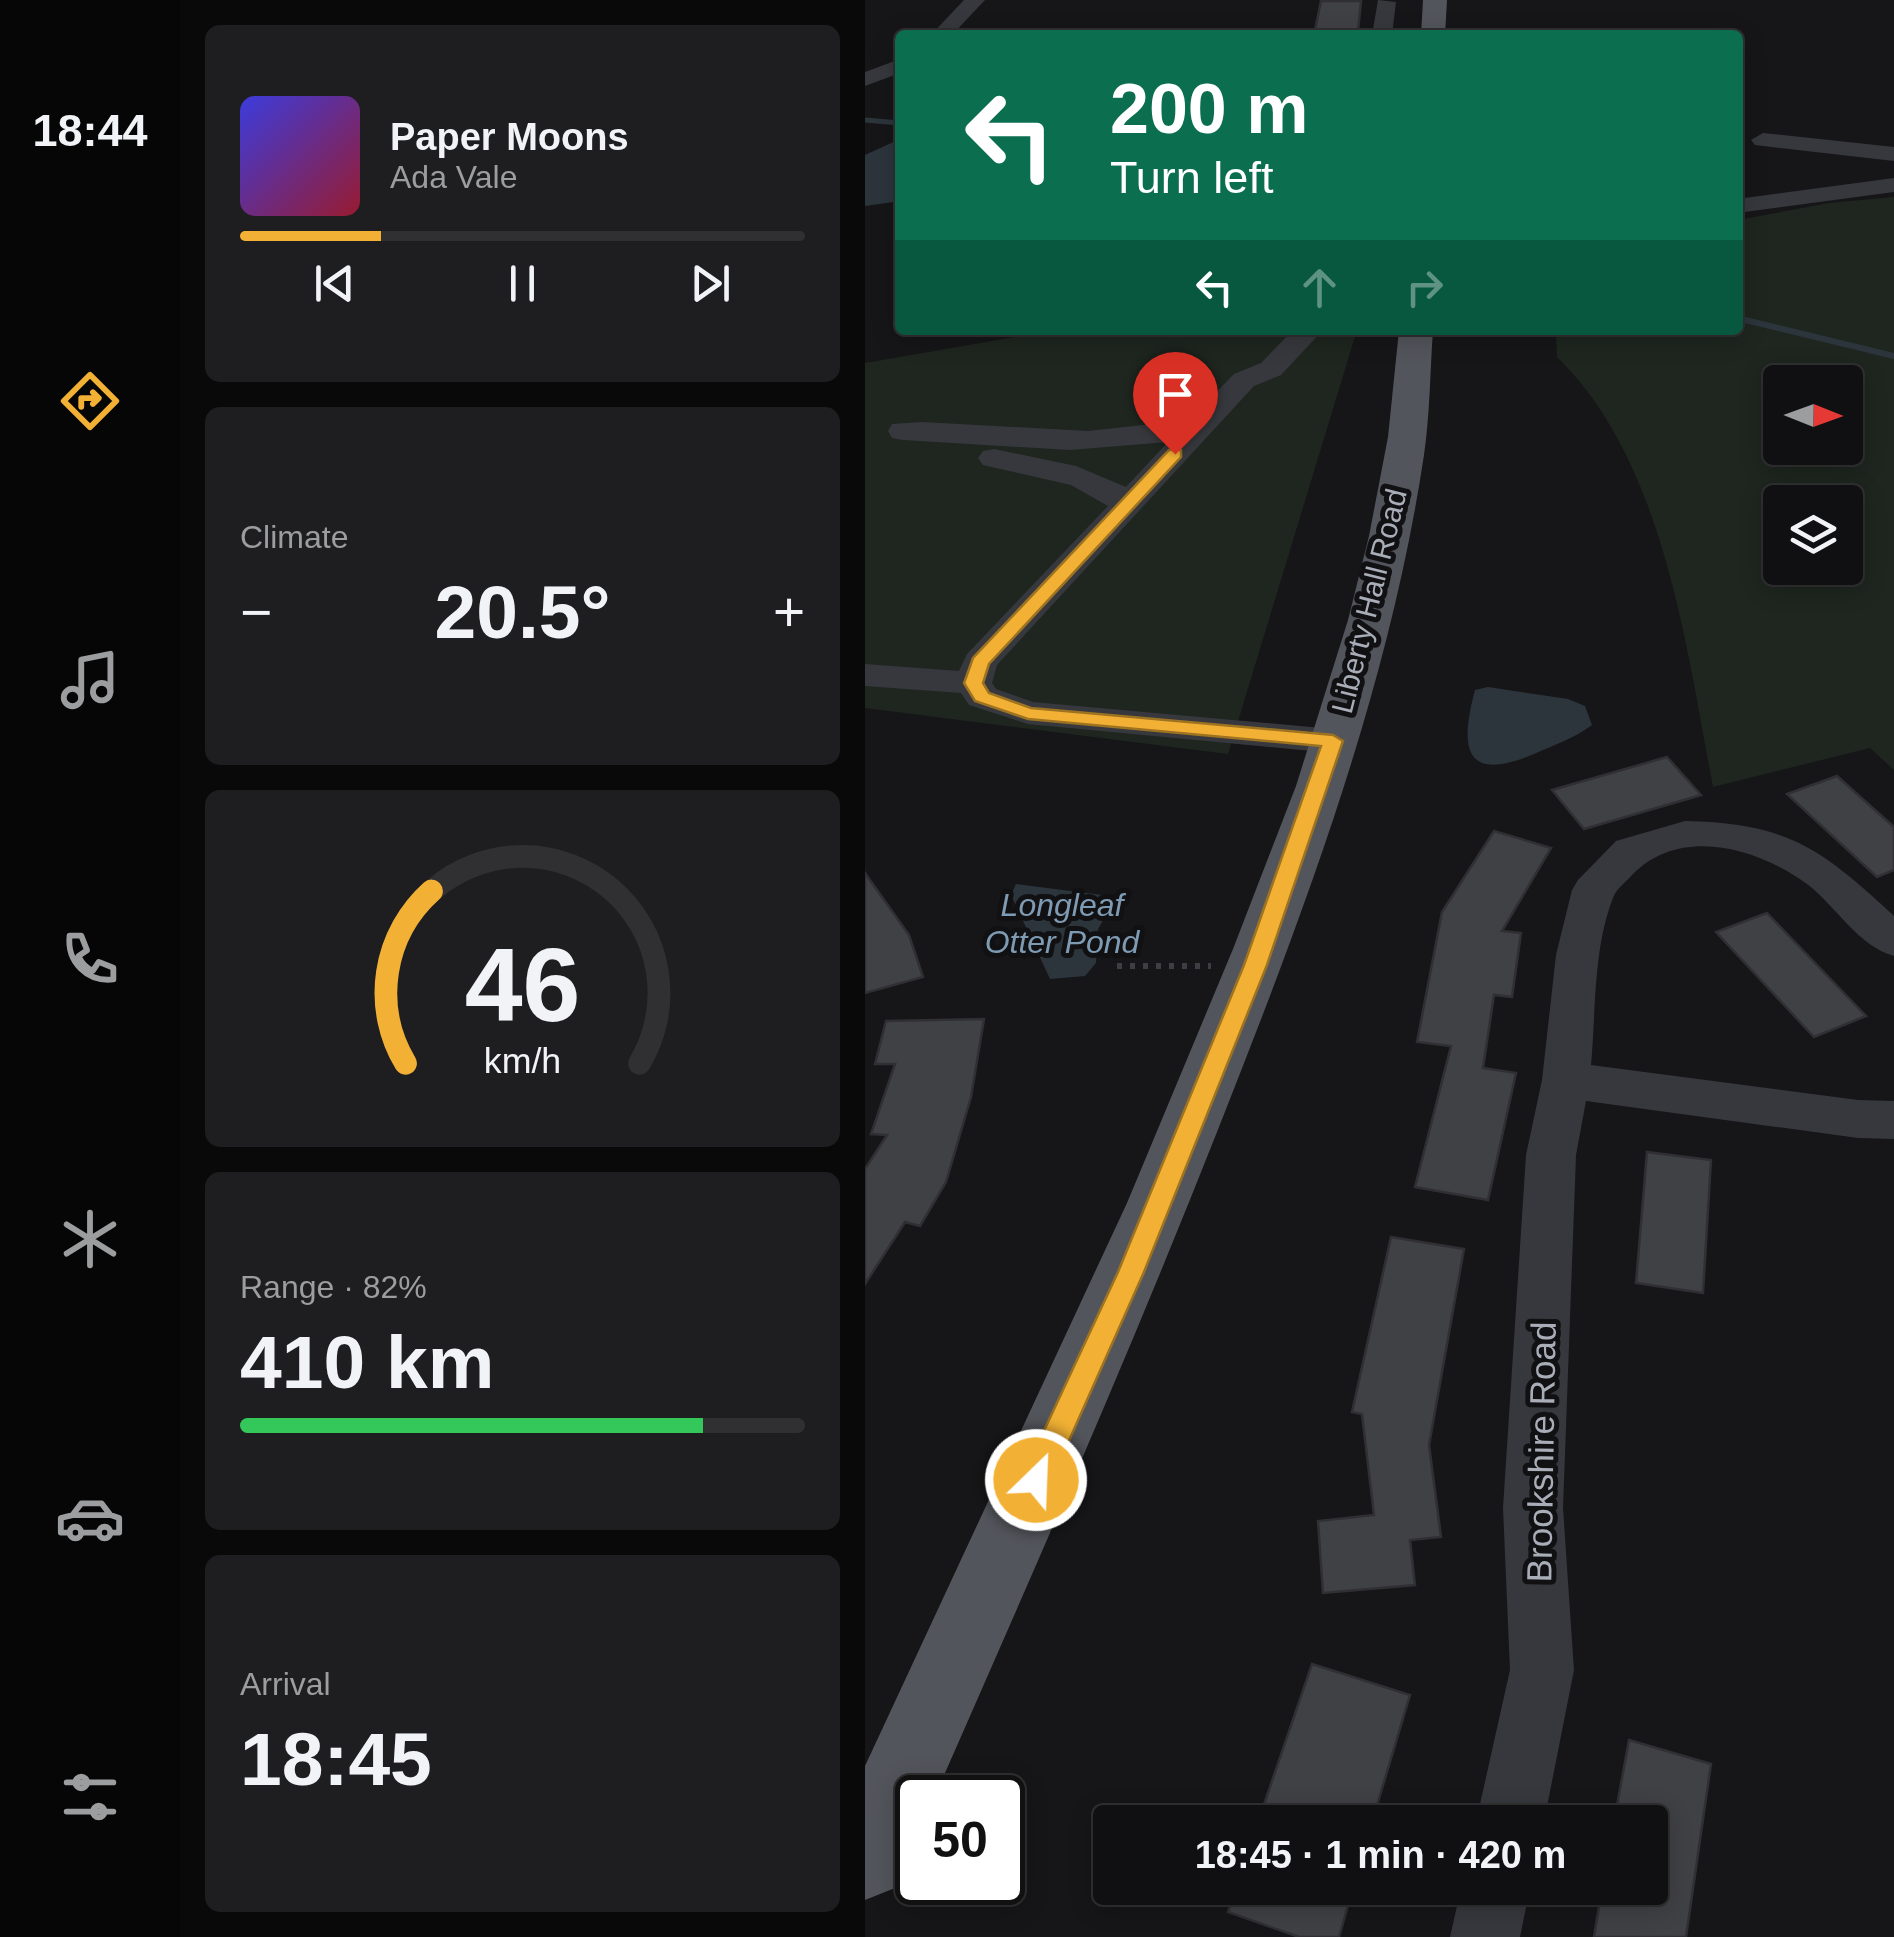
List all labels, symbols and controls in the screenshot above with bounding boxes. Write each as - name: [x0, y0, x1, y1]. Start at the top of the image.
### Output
- icon: left: [945, 70, 1075, 200]
- text: 200 m: [1110, 70, 1308, 148]
- text: 18:44: [32, 105, 148, 156]
- text: Paper Moons: [390, 116, 629, 158]
- text: Turn left: [1110, 152, 1273, 203]
- text: Ada Vale: [390, 159, 518, 195]
- icon: previous: [307, 256, 362, 311]
- icon: pause: [495, 256, 550, 311]
- icon: next: [683, 256, 738, 311]
- icon: left: [1187, 260, 1242, 315]
- icon: ahead: [1292, 260, 1347, 315]
- icon: right: [1397, 260, 1452, 315]
- pin: [1133, 352, 1218, 455]
- north arrow: [1763, 365, 1863, 465]
- map controls: [1763, 365, 1863, 585]
- icon: directions: [55, 366, 125, 436]
- icon: arrive: [1148, 367, 1203, 422]
- street label: Liberty Hall Road: [1325, 485, 1413, 717]
- button: layers: [1763, 485, 1863, 585]
- text: Climate: [240, 519, 348, 555]
- text: 20.5°: [435, 570, 610, 654]
- text: −: [240, 581, 272, 643]
- text: +: [773, 581, 805, 643]
- icon: music: [55, 645, 125, 715]
- water label: Longleaf Otter Pond: [985, 887, 1141, 960]
- icon: phone: [55, 924, 125, 994]
- text: 46: [465, 927, 580, 1043]
- text: km/h: [484, 1041, 561, 1081]
- icon: climate: [55, 1204, 125, 1274]
- text: Range · 82%: [240, 1269, 427, 1305]
- text: 410 km: [240, 1320, 494, 1404]
- street label: Brookshire Road: [1519, 1321, 1563, 1583]
- position arrow: [984, 1428, 1088, 1532]
- icon: car: [55, 1483, 125, 1553]
- text: Arrival: [240, 1666, 331, 1702]
- text: 18:45: [240, 1717, 432, 1801]
- icon: filters: [55, 1762, 125, 1832]
- speed limit sign: 50: [895, 1775, 1025, 1905]
- text: 18:45 · 1 min · 420 m: [1195, 1834, 1566, 1876]

